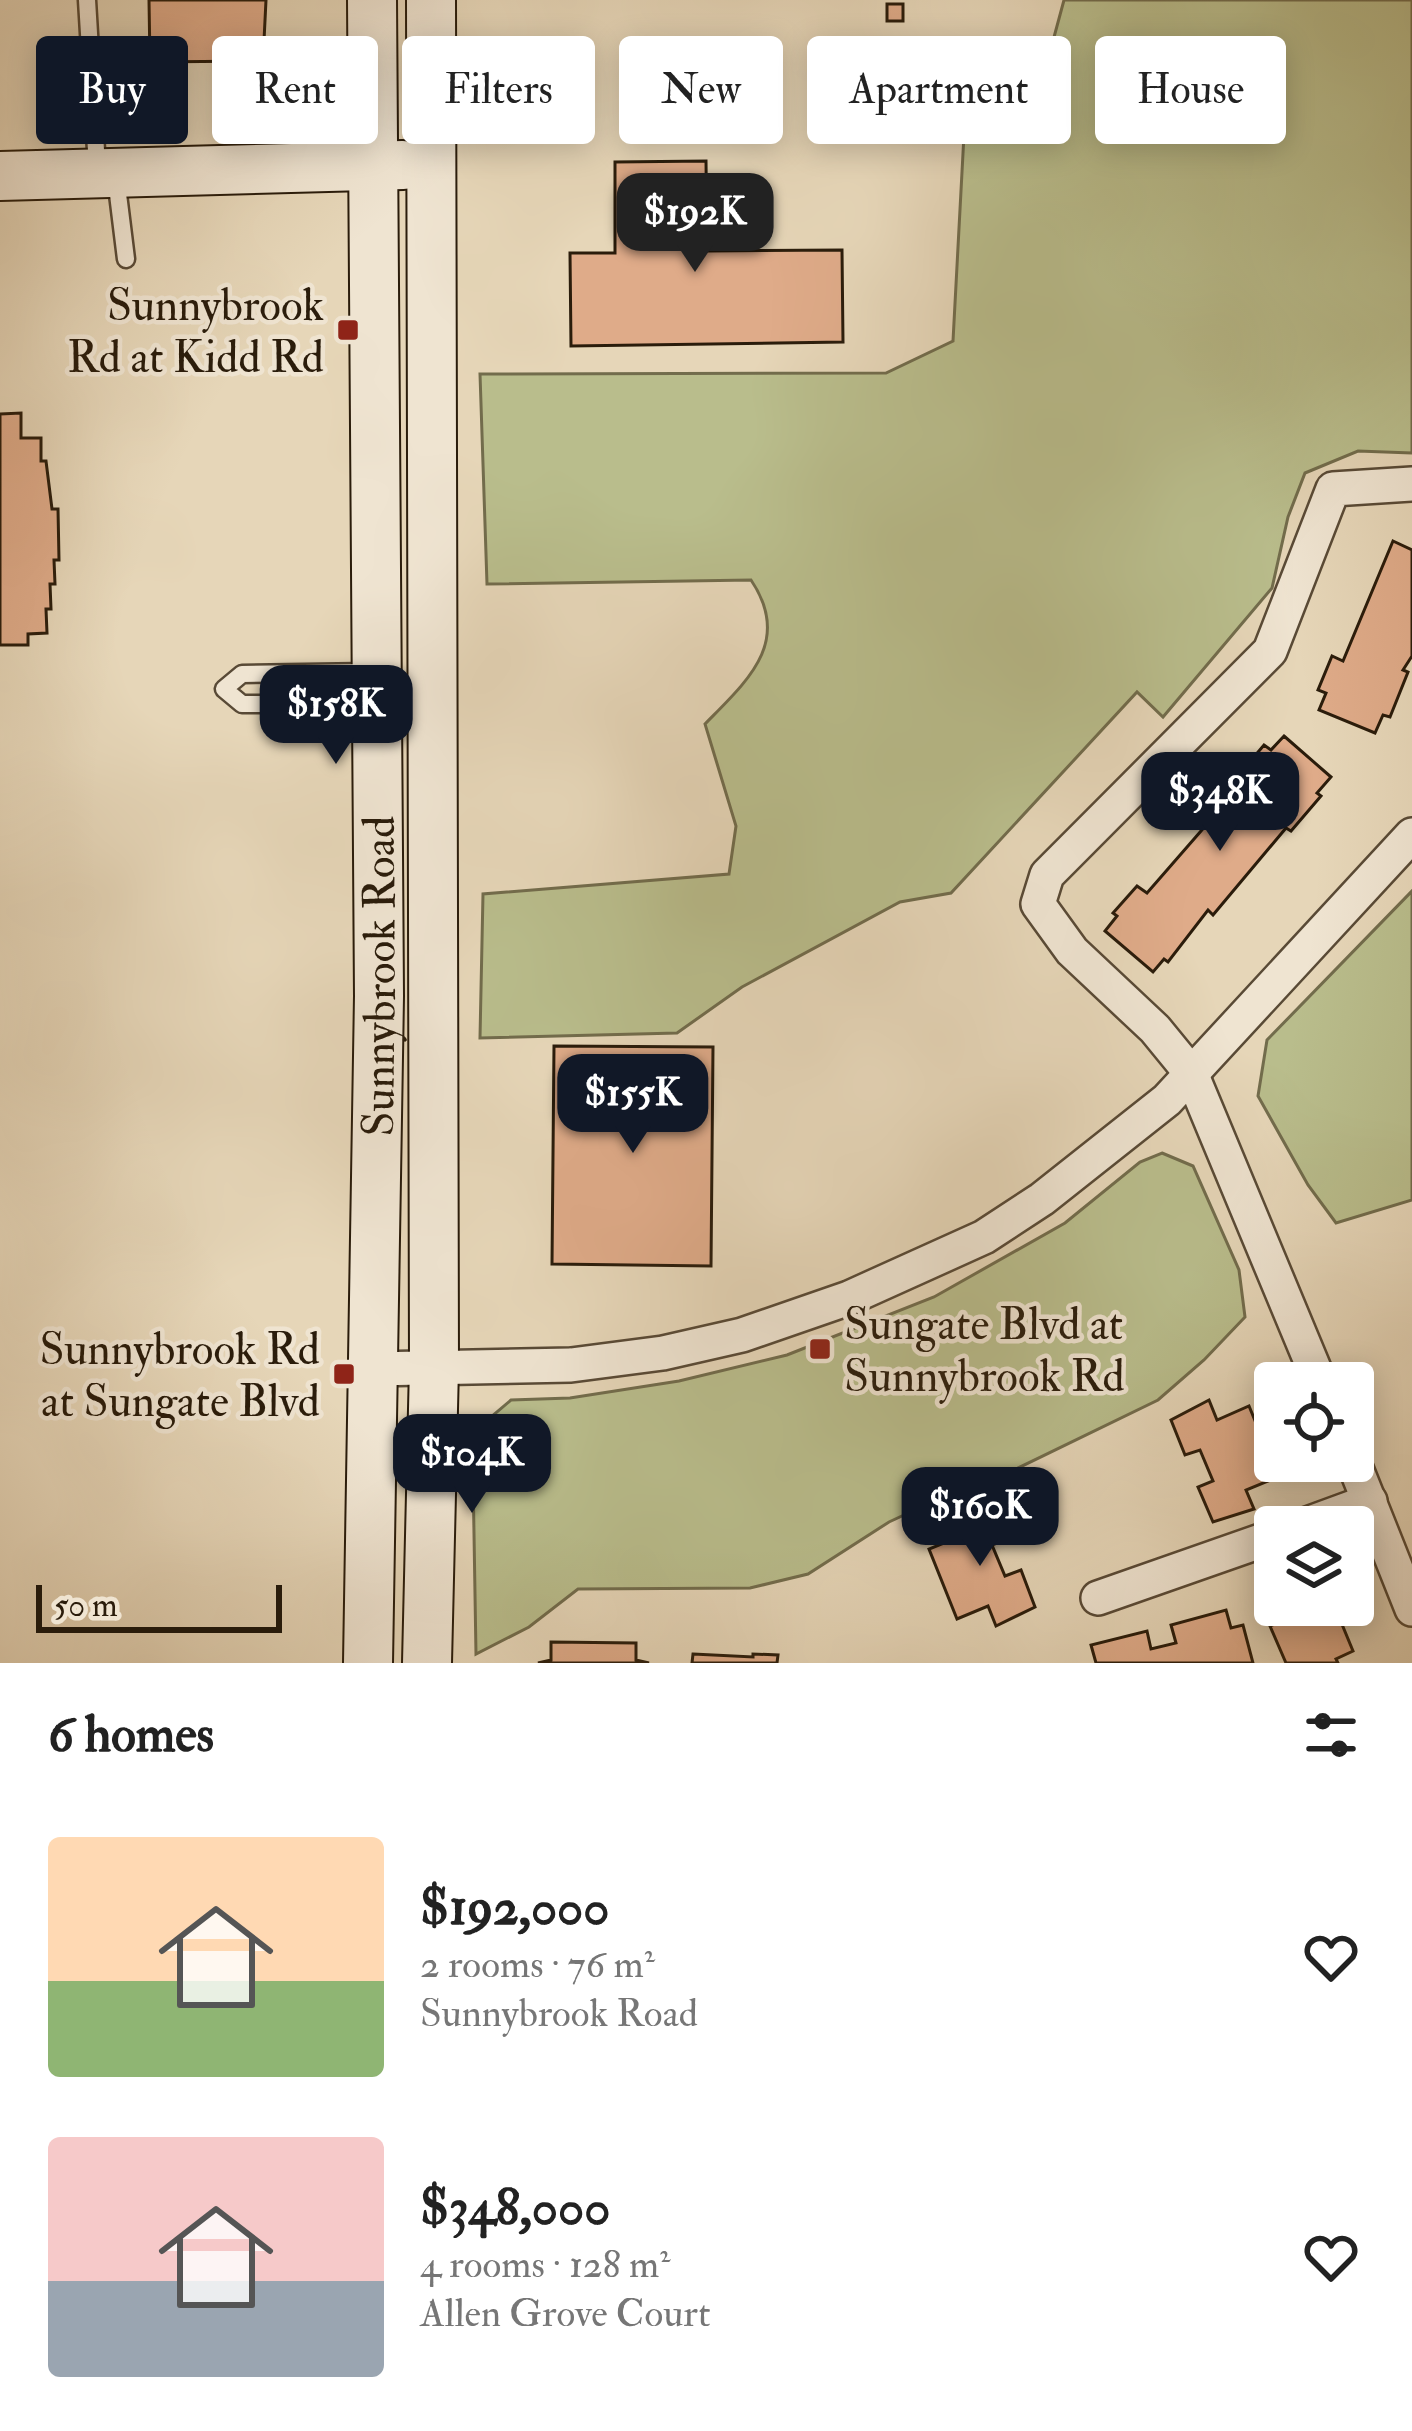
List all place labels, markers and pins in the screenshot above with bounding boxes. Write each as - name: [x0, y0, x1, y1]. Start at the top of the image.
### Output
- pin: $192K: [611, 173, 779, 275]
- place label: Sunnybrook Rd at Kidd Rd: [67, 278, 324, 386]
- marker: Sunnybrook Rd at Kidd Rd: [335, 317, 361, 343]
- pin: $158K: [252, 665, 420, 767]
- pin: $348K: [1136, 752, 1304, 854]
- pin: $155K: [549, 1054, 717, 1156]
- place label: Sungate Blvd at Sunnybrook Rd: [844, 1297, 1125, 1405]
- place label: Sunnybrook Rd at Sungate Blvd: [39, 1322, 320, 1430]
- marker: Sungate Blvd at Sunnybrook Rd: [807, 1336, 833, 1362]
- marker: Sunnybrook Rd at Sungate Blvd: [331, 1361, 357, 1387]
- pin: $104K: [388, 1414, 556, 1516]
- pin: $160K: [896, 1467, 1064, 1569]

